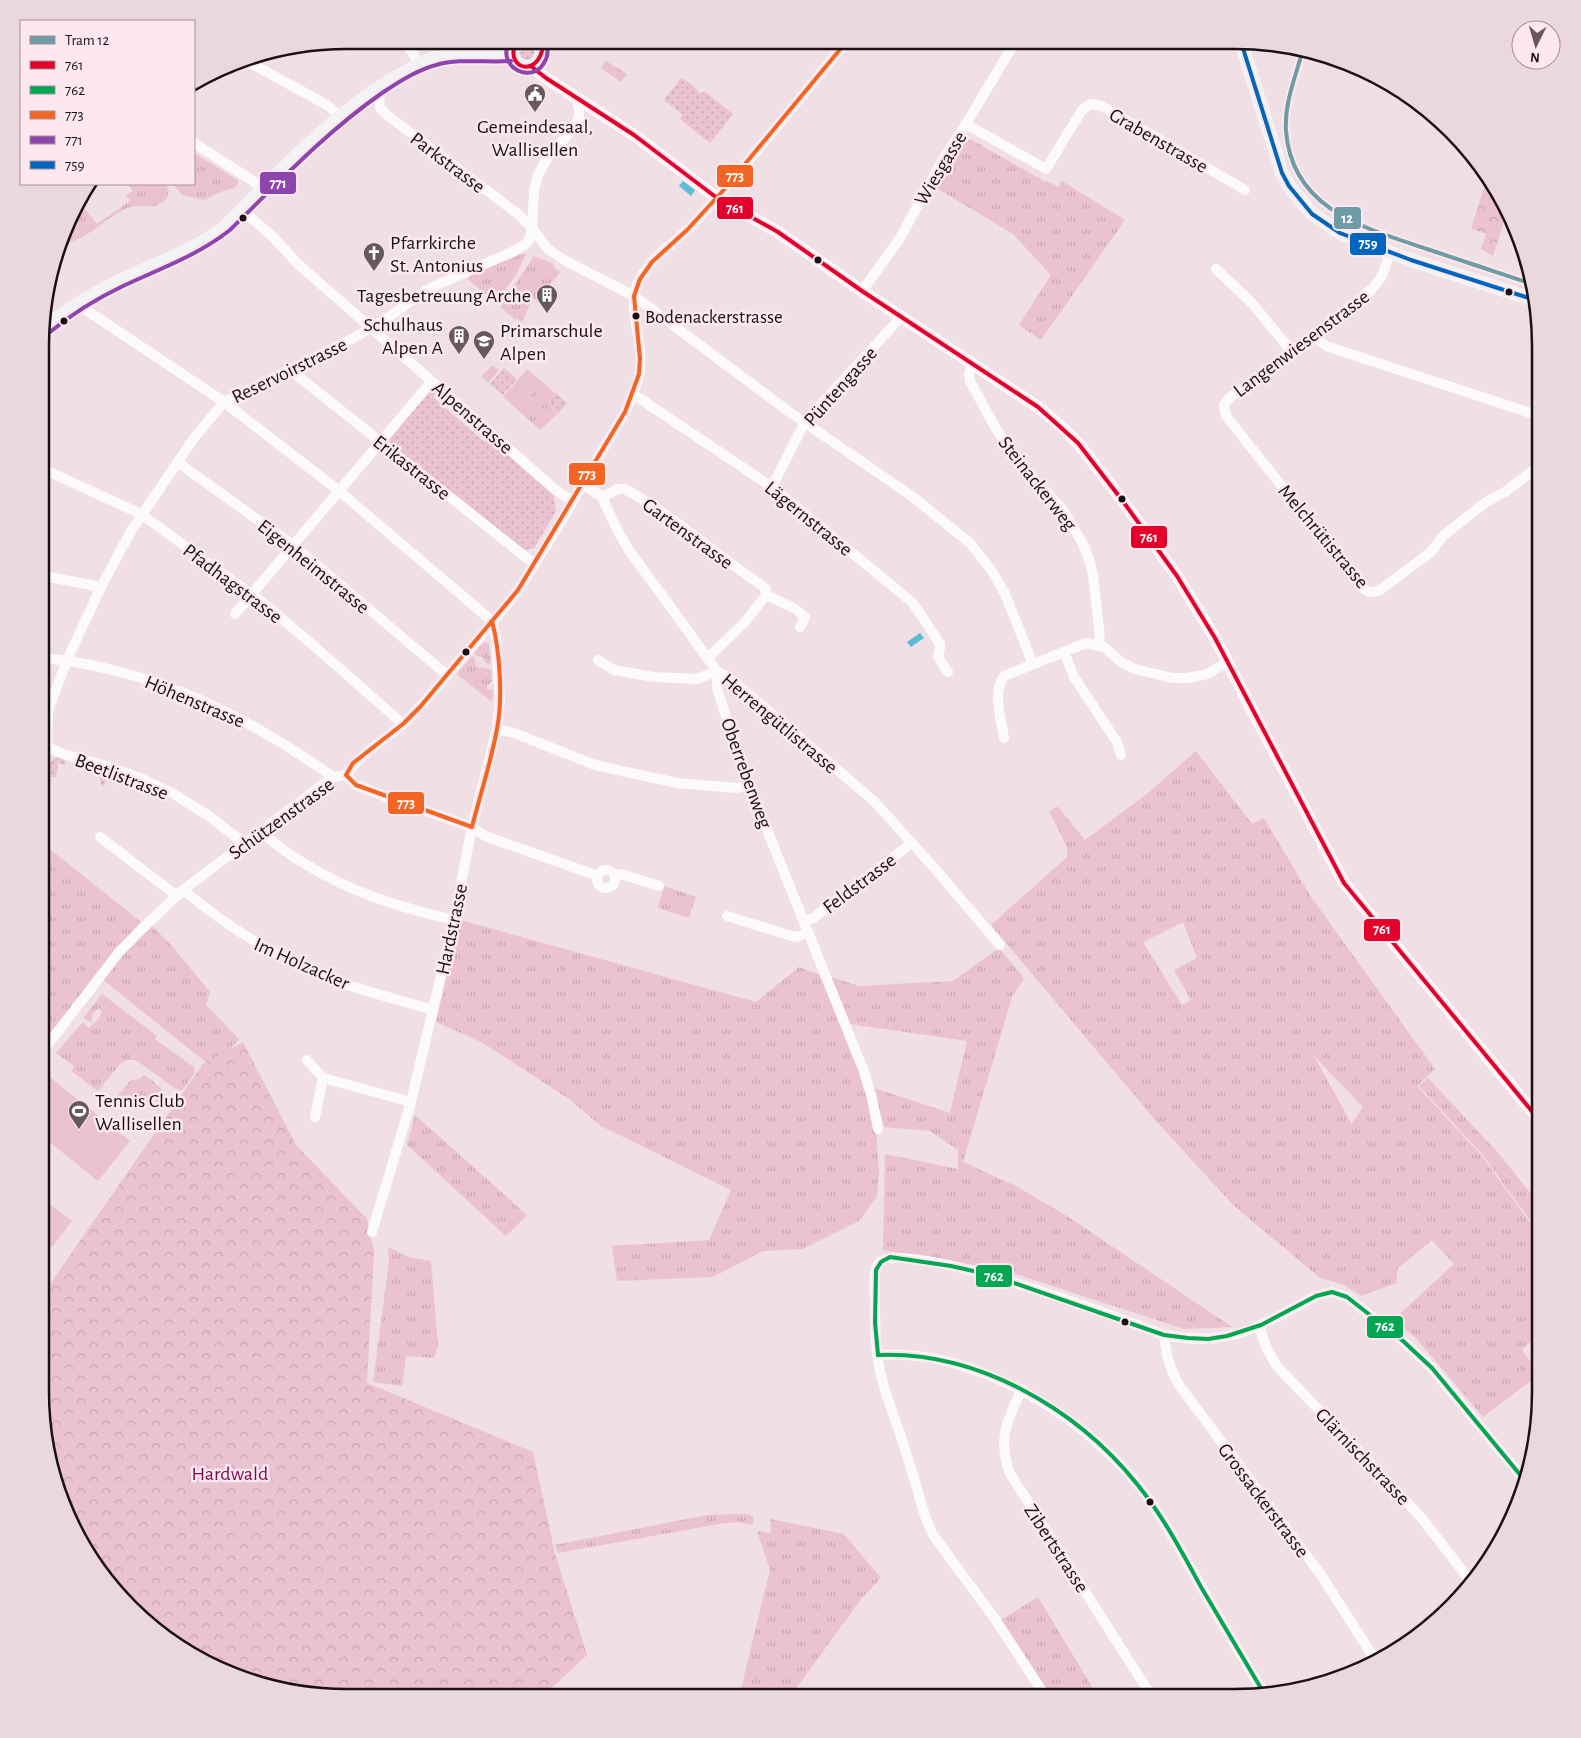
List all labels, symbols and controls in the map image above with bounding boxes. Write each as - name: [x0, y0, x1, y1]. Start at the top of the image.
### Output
- legend: [20, 20, 195, 185]
- north arrow: [1511, 20, 1561, 70]
- text: Tram 12: [65, 33, 110, 48]
- text: N: [1529, 50, 1540, 64]
- text: 761: [65, 58, 83, 73]
- public building icon: Gemeindesaal, Wallisellen: [523, 82, 547, 113]
- text: 762: [65, 83, 85, 98]
- street label: Grabenstrasse: [1106, 105, 1211, 177]
- text: 773: [65, 108, 84, 123]
- place label: Gemeindesaal, Wallisellen: [477, 117, 593, 160]
- street label: Parkstrasse: [406, 128, 488, 197]
- street label: Wiesgasse: [911, 128, 971, 209]
- text: 771: [65, 133, 83, 148]
- text: 759: [65, 158, 85, 173]
- line badge: 773: [716, 164, 754, 188]
- text: 773: [726, 170, 744, 184]
- line badge: 771: [259, 171, 297, 195]
- text: 771: [269, 177, 287, 191]
- line badge: 761: [716, 196, 754, 220]
- text: 761: [726, 202, 744, 216]
- line badge: 12: [1333, 206, 1362, 230]
- text: 12: [1341, 212, 1353, 226]
- unlabelled marker: [238, 213, 248, 223]
- line badge: 759: [1349, 232, 1387, 256]
- place label: Pfarrkirche St. Antonius: [390, 233, 483, 276]
- text: 759: [1359, 237, 1378, 251]
- church icon: Pfarrkirche St. Antonius: [362, 241, 386, 272]
- unlabelled marker: [813, 255, 823, 265]
- building icon: Tagesbetreuung Arche: [535, 283, 559, 314]
- place label: Tagesbetreuung Arche: [357, 286, 531, 306]
- street label: Langenwiesenstrasse: [1230, 286, 1373, 401]
- unlabelled marker: [1504, 287, 1514, 297]
- place label: Bodenackerstrasse: [645, 308, 783, 327]
- marker: Bodenackerstrasse: [631, 311, 641, 321]
- place label: Schulhaus Alpen A: [363, 315, 443, 358]
- unlabelled marker: [59, 316, 69, 326]
- place label: Primarschule Alpen: [500, 321, 603, 364]
- building icon: Schulhaus Alpen A: [447, 324, 471, 355]
- school or university icon: Primarschule Alpen: [472, 329, 496, 360]
- street label: Reservoirstrasse: [229, 334, 350, 407]
- street label: Püntengasse: [800, 343, 881, 430]
- street label: Alpenstrasse: [428, 378, 516, 458]
- street label: Erikastrasse: [369, 432, 454, 504]
- street label: Steinackerweg: [994, 433, 1080, 535]
- line badge: 773: [568, 462, 606, 486]
- text: 773: [578, 468, 596, 482]
- street label: Lägernstrasse: [761, 477, 856, 560]
- street label: Melchrütistrasse: [1274, 481, 1372, 592]
- street label: Gartenstrasse: [639, 494, 736, 573]
- unlabelled marker: [1117, 494, 1127, 504]
- street label: Eigenheimstrasse: [254, 516, 373, 618]
- line badge: 761: [1130, 525, 1168, 549]
- text: 761: [1140, 531, 1158, 545]
- street label: Pfadhagstrasse: [179, 540, 286, 627]
- unlabelled marker: [461, 647, 471, 657]
- street label: Herrengütlistrasse: [718, 670, 841, 778]
- street label: Höhenstrasse: [142, 672, 247, 732]
- street label: Oberrebenweg: [717, 716, 775, 831]
- street label: Beetlistrasse: [72, 750, 171, 804]
- street label: Schützenstrasse: [225, 774, 338, 863]
- line badge: 773: [387, 791, 425, 815]
- text: 773: [397, 797, 415, 811]
- street label: Feldstrasse: [819, 850, 900, 918]
- street label: Hardstrasse: [433, 882, 471, 976]
- line badge: 761: [1363, 918, 1401, 942]
- text: 761: [1373, 923, 1391, 937]
- street label: Im Holzacker: [251, 934, 353, 994]
- place label: Tennis Club Wallisellen: [95, 1091, 185, 1134]
- sports icon: Tennis Club Wallisellen: [67, 1099, 91, 1130]
- line badge: 762: [975, 1264, 1013, 1288]
- text: 762: [984, 1270, 1004, 1284]
- line badge: 762: [1366, 1315, 1404, 1339]
- unlabelled marker: [1120, 1317, 1130, 1327]
- text: 762: [1375, 1320, 1395, 1334]
- street label: Glärnischstrasse: [1311, 1404, 1413, 1509]
- street label: Grossackerstrasse: [1214, 1440, 1313, 1561]
- park label: Hardwald: [192, 1464, 268, 1484]
- unlabelled marker: [1145, 1497, 1155, 1507]
- street label: Zibertstrasse: [1020, 1501, 1092, 1596]

